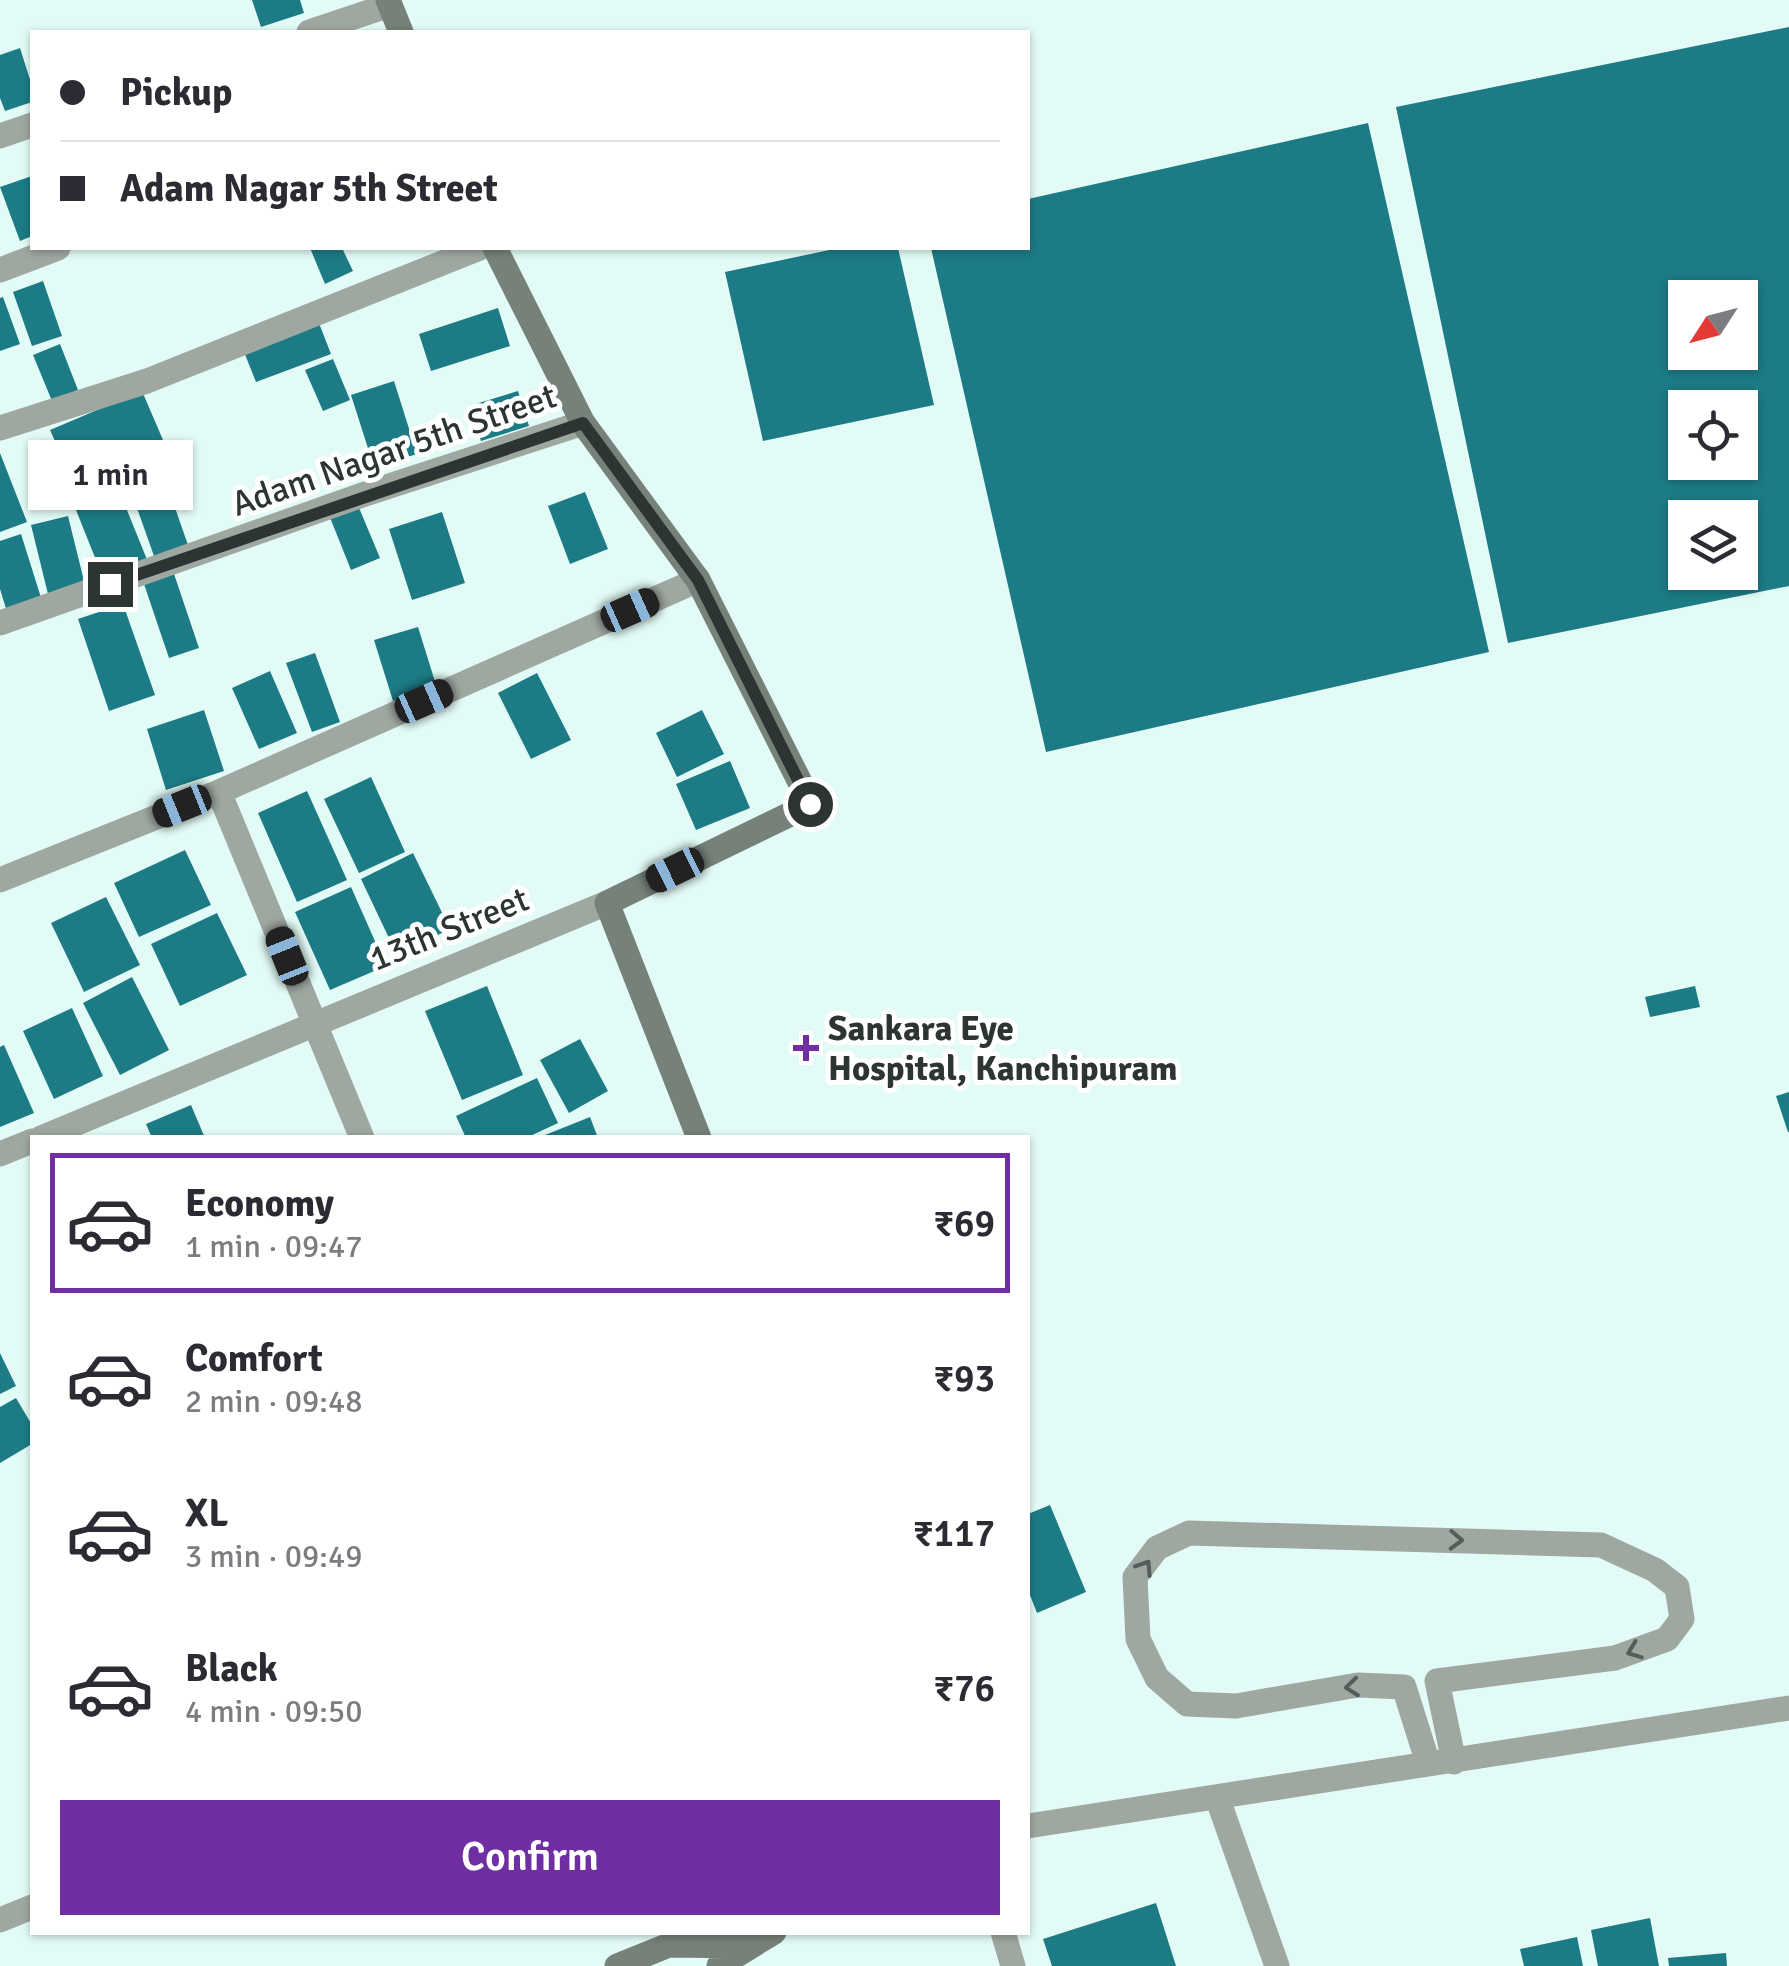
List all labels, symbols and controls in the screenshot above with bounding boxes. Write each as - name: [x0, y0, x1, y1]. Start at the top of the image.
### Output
- text: Pickup: [120, 69, 232, 116]
- text: Adam Nagar 5th Street: [120, 165, 498, 212]
- north arrow: [1668, 280, 1758, 370]
- map controls: [1668, 280, 1758, 590]
- street label: Adam Nagar 5th Street: [226, 374, 562, 526]
- button: locate: [1668, 390, 1758, 480]
- callout: 1 min: [28, 439, 192, 509]
- text: 1 min: [72, 455, 149, 494]
- button: layers: [1668, 500, 1758, 590]
- route end: [88, 562, 133, 607]
- car: [596, 584, 664, 636]
- car: [390, 675, 458, 727]
- car: [149, 781, 215, 831]
- route start: [788, 782, 833, 827]
- car: [641, 843, 709, 897]
- street label: 13th Street: [363, 878, 535, 980]
- car: [262, 923, 312, 989]
- place label: Sankara Eye Hospital, Kanchipuram: [828, 1007, 1178, 1090]
- marker: Sankara Eye Hospital, Kanchipuram: [793, 1035, 819, 1061]
- icon: car: [65, 1178, 155, 1268]
- text: Economy: [185, 1180, 334, 1227]
- text: ₹69: [933, 1200, 995, 1247]
- text: 1 min · 09:47: [185, 1227, 363, 1266]
- icon: car: [65, 1333, 155, 1423]
- text: Comfort: [185, 1335, 323, 1382]
- text: ₹93: [933, 1355, 995, 1402]
- text: 2 min · 09:48: [185, 1382, 363, 1421]
- icon: car: [65, 1488, 155, 1578]
- text: XL: [185, 1490, 228, 1537]
- text: ₹117: [913, 1510, 995, 1557]
- one-way arrow: [1448, 1530, 1464, 1551]
- text: 3 min · 09:49: [185, 1537, 363, 1576]
- one-way arrow: [1132, 1560, 1151, 1578]
- one-way arrow: [1627, 1639, 1644, 1660]
- icon: car: [65, 1643, 155, 1733]
- text: Black: [185, 1645, 278, 1692]
- text: ₹76: [933, 1665, 995, 1712]
- one-way arrow: [1344, 1676, 1360, 1698]
- text: 4 min · 09:50: [185, 1692, 363, 1731]
- button: Confirm: [60, 1800, 1000, 1915]

